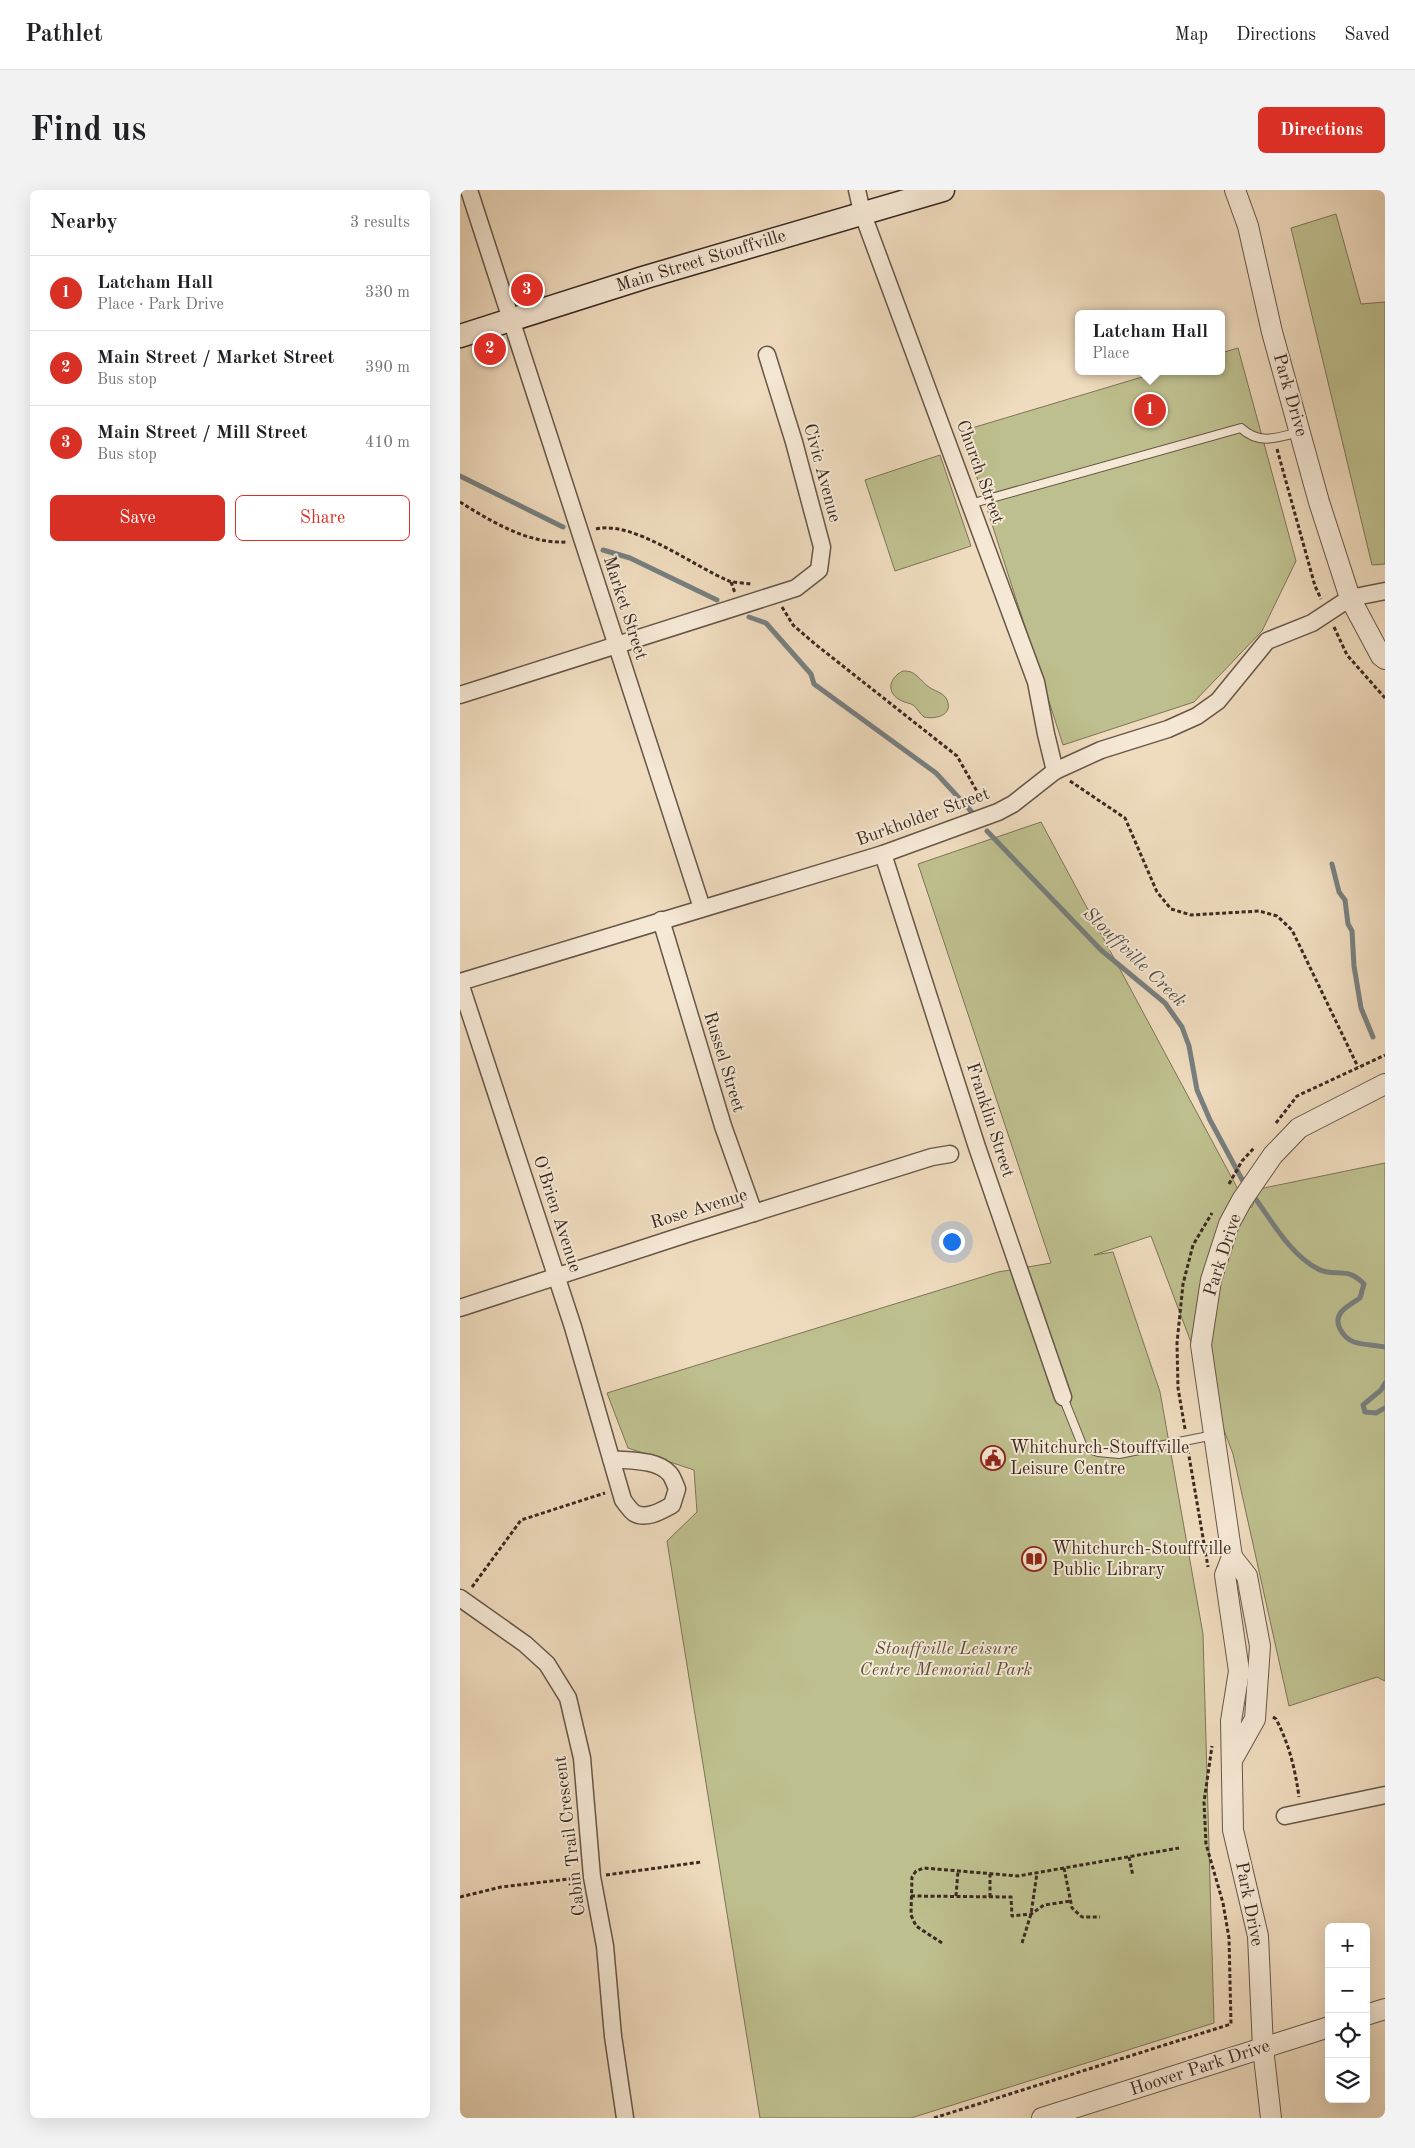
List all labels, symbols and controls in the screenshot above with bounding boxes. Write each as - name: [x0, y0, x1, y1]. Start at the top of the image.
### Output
- text: Pathlet: [25, 23, 103, 47]
- text: Map: [1175, 26, 1208, 44]
- text: Directions: [1236, 26, 1316, 44]
- text: Saved: [1344, 26, 1390, 44]
- button: Directions: [1258, 107, 1385, 153]
- text: Find us: [30, 113, 146, 148]
- text: Nearby: [50, 212, 118, 233]
- text: 3 results: [350, 215, 410, 231]
- street label: Main Street Stouffville: [614, 227, 788, 295]
- pin: 3: [511, 271, 543, 309]
- text: Latcham Hall: [97, 274, 213, 293]
- text: 1: [61, 285, 71, 301]
- text: 330 m: [365, 285, 410, 301]
- text: Place · Park Drive: [97, 297, 224, 313]
- popup: [1075, 310, 1225, 375]
- text: Latcham Hall: [1092, 323, 1208, 342]
- pin: 2: [474, 330, 506, 368]
- text: Place: [1092, 346, 1129, 362]
- text: Main Street / Market Street: [97, 349, 335, 368]
- street label: Park Drive: [1270, 351, 1310, 439]
- text: 2: [61, 360, 71, 376]
- text: 390 m: [365, 360, 410, 376]
- text: Bus stop: [97, 372, 157, 388]
- pin: 1: [1134, 391, 1166, 429]
- street label: Church Street: [953, 418, 1007, 526]
- street label: Civic Avenue: [800, 422, 844, 524]
- text: Main Street / Mill Street: [97, 424, 307, 443]
- text: 3: [61, 435, 71, 451]
- text: 410 m: [365, 435, 410, 451]
- text: Bus stop: [97, 447, 157, 463]
- button: Save: [50, 495, 225, 541]
- button: Share: [235, 495, 410, 541]
- street label: Market Street: [600, 554, 650, 662]
- street label: Burkholder Street: [854, 785, 992, 849]
- water label: Stouffville Creek: [1079, 904, 1189, 1012]
- street label: Russel Street: [700, 1010, 748, 1114]
- street label: Franklin Street: [963, 1060, 1017, 1180]
- street label: O'Brien Avenue: [530, 1153, 584, 1275]
- street label: Rose Avenue: [648, 1186, 750, 1232]
- street label: Park Drive: [1201, 1212, 1245, 1298]
- your location: [939, 1229, 965, 1255]
- place label: Whitchurch-Stouffville Leisure Centre: [1010, 1439, 1189, 1478]
- public building icon: Whitchurch-Stouffville Leisure Centre: [980, 1445, 1006, 1471]
- place label: Whitchurch-Stouffville Public Library: [1052, 1540, 1231, 1579]
- library icon: Whitchurch-Stouffville Public Library: [1021, 1546, 1047, 1572]
- park label: Stouffville Leisure Centre Memorial Park: [860, 1640, 1033, 1679]
- street label: Cabin Trail Crescent: [551, 1755, 589, 1917]
- street label: Park Drive: [1232, 1860, 1266, 1948]
- map controls: [1325, 1923, 1370, 2103]
- button: +: [1325, 1923, 1370, 1968]
- button: −: [1325, 1968, 1370, 2013]
- button: locate: [1325, 2013, 1370, 2058]
- street label: Hoover Park Drive: [1128, 2037, 1272, 2099]
- button: layers: [1325, 2058, 1370, 2103]

